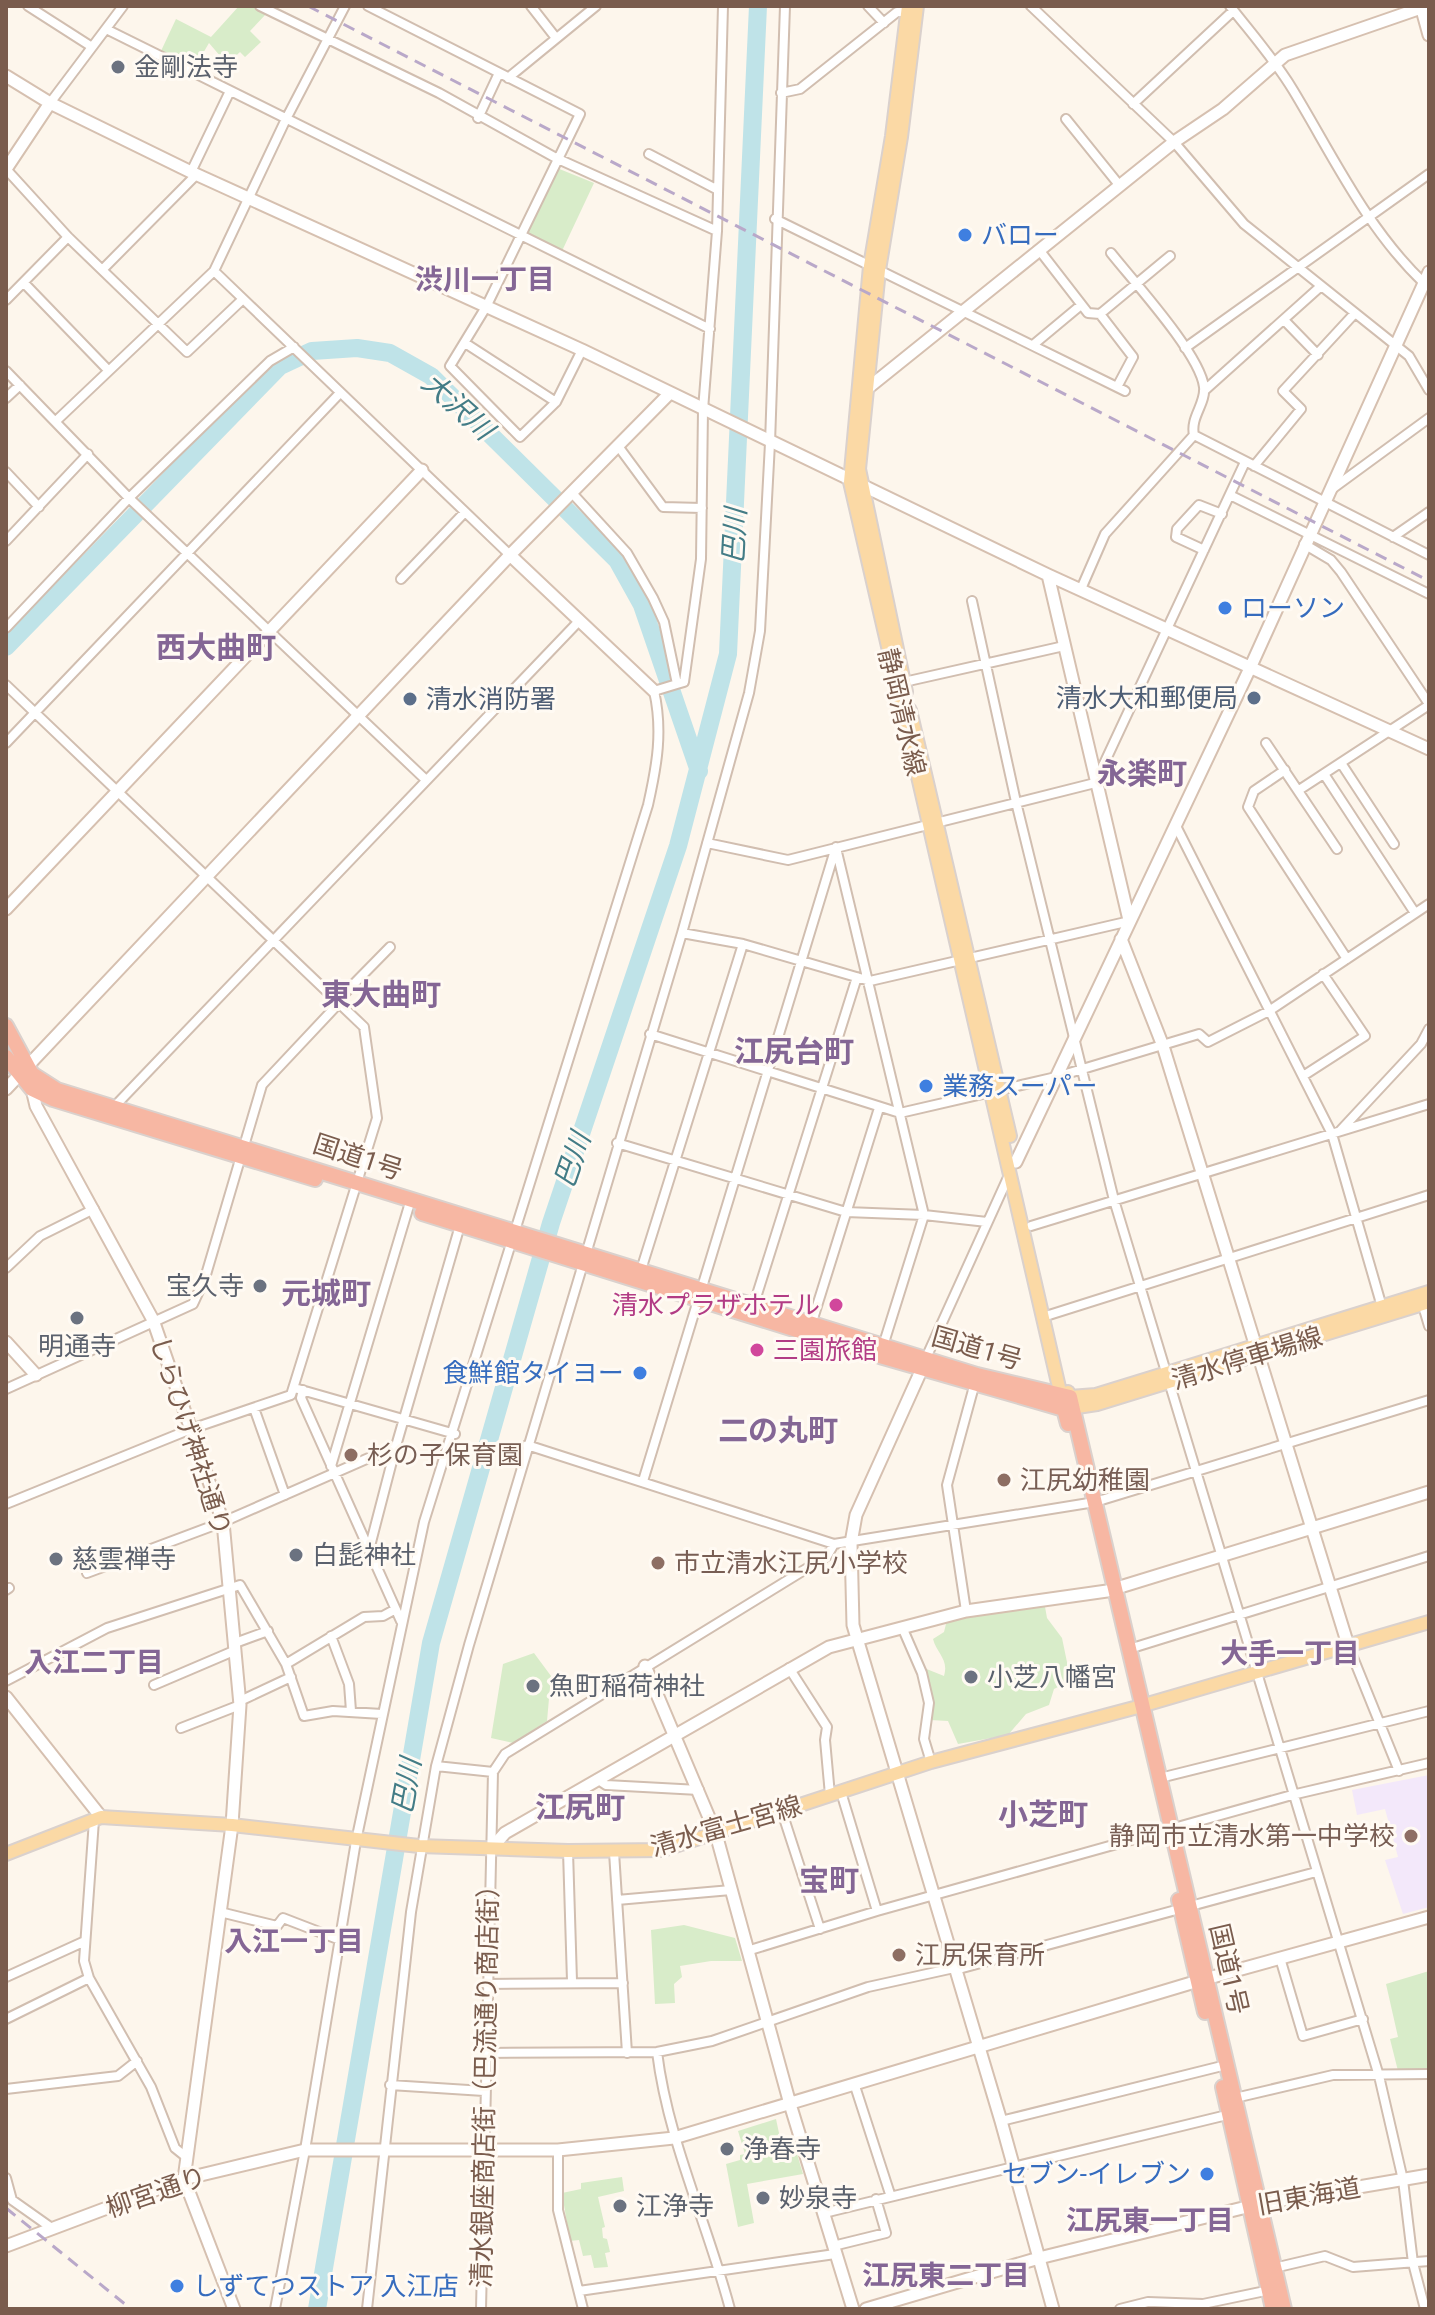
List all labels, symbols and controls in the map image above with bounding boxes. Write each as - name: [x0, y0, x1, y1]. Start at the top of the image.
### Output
- place label: 金剛法寺: [134, 52, 238, 82]
- marker: 金剛法寺: [109, 58, 127, 76]
- place label: バロー: [981, 220, 1059, 250]
- marker: バロー: [956, 226, 974, 244]
- district label: 渋川一丁目: [415, 263, 555, 296]
- water label: 大沢川: [415, 366, 502, 449]
- water label: 巴川: [717, 504, 753, 565]
- place label: ローソン: [1241, 593, 1345, 623]
- marker: ローソン: [1216, 599, 1234, 617]
- district label: 西大曲町: [156, 630, 276, 665]
- street label: 静岡清水線: [873, 645, 931, 779]
- place label: 清水大和郵便局: [1056, 683, 1238, 713]
- place label: 清水消防署: [426, 684, 556, 714]
- marker: 清水大和郵便局: [1245, 689, 1263, 707]
- marker: 清水消防署: [401, 690, 419, 708]
- district label: 永楽町: [1097, 756, 1187, 791]
- district label: 東大曲町: [321, 977, 441, 1012]
- district label: 江尻台町: [734, 1034, 854, 1069]
- place label: 業務スーパー: [942, 1071, 1098, 1101]
- marker: 業務スーパー: [917, 1077, 935, 1095]
- water label: 巴川: [548, 1125, 598, 1192]
- street label: 国道1号: [309, 1128, 407, 1186]
- place label: 宝久寺: [166, 1271, 244, 1301]
- district label: 元城町: [281, 1276, 371, 1311]
- marker: 宝久寺: [251, 1277, 269, 1295]
- place label: 清水プラザホテル: [612, 1290, 820, 1320]
- marker: 清水プラザホテル: [827, 1296, 845, 1314]
- marker: 明通寺: [68, 1309, 86, 1327]
- street label: 国道1号: [928, 1321, 1026, 1375]
- street label: 清水停車場線: [1168, 1321, 1326, 1395]
- place label: 明通寺: [38, 1331, 116, 1361]
- street label: しらひげ神社通り: [145, 1332, 237, 1540]
- place label: 三園旅館: [773, 1335, 877, 1365]
- marker: 三園旅館: [748, 1341, 766, 1359]
- place label: 食鮮館タイヨー: [442, 1358, 624, 1388]
- marker: 食鮮館タイヨー: [631, 1364, 649, 1382]
- district label: 二の丸町: [718, 1413, 838, 1448]
- place label: 杉の子保育園: [367, 1440, 523, 1470]
- marker: 杉の子保育園: [342, 1446, 360, 1464]
- place label: 江尻幼稚園: [1020, 1465, 1150, 1495]
- marker: 江尻幼稚園: [995, 1471, 1013, 1489]
- place label: 白髭神社: [312, 1540, 416, 1570]
- place label: 慈雲禅寺: [72, 1544, 176, 1574]
- marker: 白髭神社: [287, 1546, 305, 1564]
- place label: 市立清水江尻小学校: [674, 1548, 908, 1578]
- marker: 慈雲禅寺: [47, 1550, 65, 1568]
- marker: 市立清水江尻小学校: [649, 1554, 667, 1572]
- district label: 大手一丁目: [1220, 1637, 1360, 1670]
- district label: 入江二丁目: [24, 1646, 164, 1679]
- place label: 小芝八幡宮: [987, 1662, 1117, 1692]
- marker: 小芝八幡宮: [962, 1668, 980, 1686]
- place label: 魚町稲荷神社: [549, 1671, 705, 1701]
- marker: 魚町稲荷神社: [524, 1677, 542, 1695]
- water label: 巴川: [385, 1753, 428, 1817]
- district label: 江尻町: [535, 1790, 625, 1825]
- street label: 清水富士宮線: [647, 1790, 805, 1862]
- district label: 小芝町: [998, 1797, 1088, 1832]
- place label: 静岡市立清水第一中学校: [1109, 1821, 1395, 1851]
- marker: 静岡市立清水第一中学校: [1402, 1827, 1420, 1845]
- district label: 宝町: [799, 1863, 859, 1898]
- street label: 清水銀座商店街（巴流通り商店街）: [466, 1872, 504, 2288]
- street label: 国道1号: [1204, 1921, 1254, 2017]
- district label: 入江一丁目: [224, 1925, 364, 1958]
- place label: 江尻保育所: [915, 1940, 1045, 1970]
- marker: 江尻保育所: [890, 1946, 908, 1964]
- place label: 浄春寺: [743, 2134, 821, 2164]
- marker: 浄春寺: [718, 2140, 736, 2158]
- place label: セブン-イレブン: [1002, 2159, 1191, 2189]
- street label: 柳宮通り: [102, 2161, 210, 2223]
- marker: セブン-イレブン: [1198, 2165, 1216, 2183]
- street label: 旧東海道: [1255, 2172, 1363, 2220]
- place label: 妙泉寺: [779, 2183, 857, 2213]
- marker: 妙泉寺: [754, 2189, 772, 2207]
- place label: 江浄寺: [636, 2191, 714, 2221]
- marker: 江浄寺: [611, 2197, 629, 2215]
- district label: 江尻東一丁目: [1066, 2204, 1234, 2237]
- district label: 江尻東二丁目: [862, 2259, 1030, 2292]
- place label: しずてつストア 入江店: [193, 2271, 458, 2301]
- marker: しずてつストア 入江店: [168, 2277, 186, 2295]

